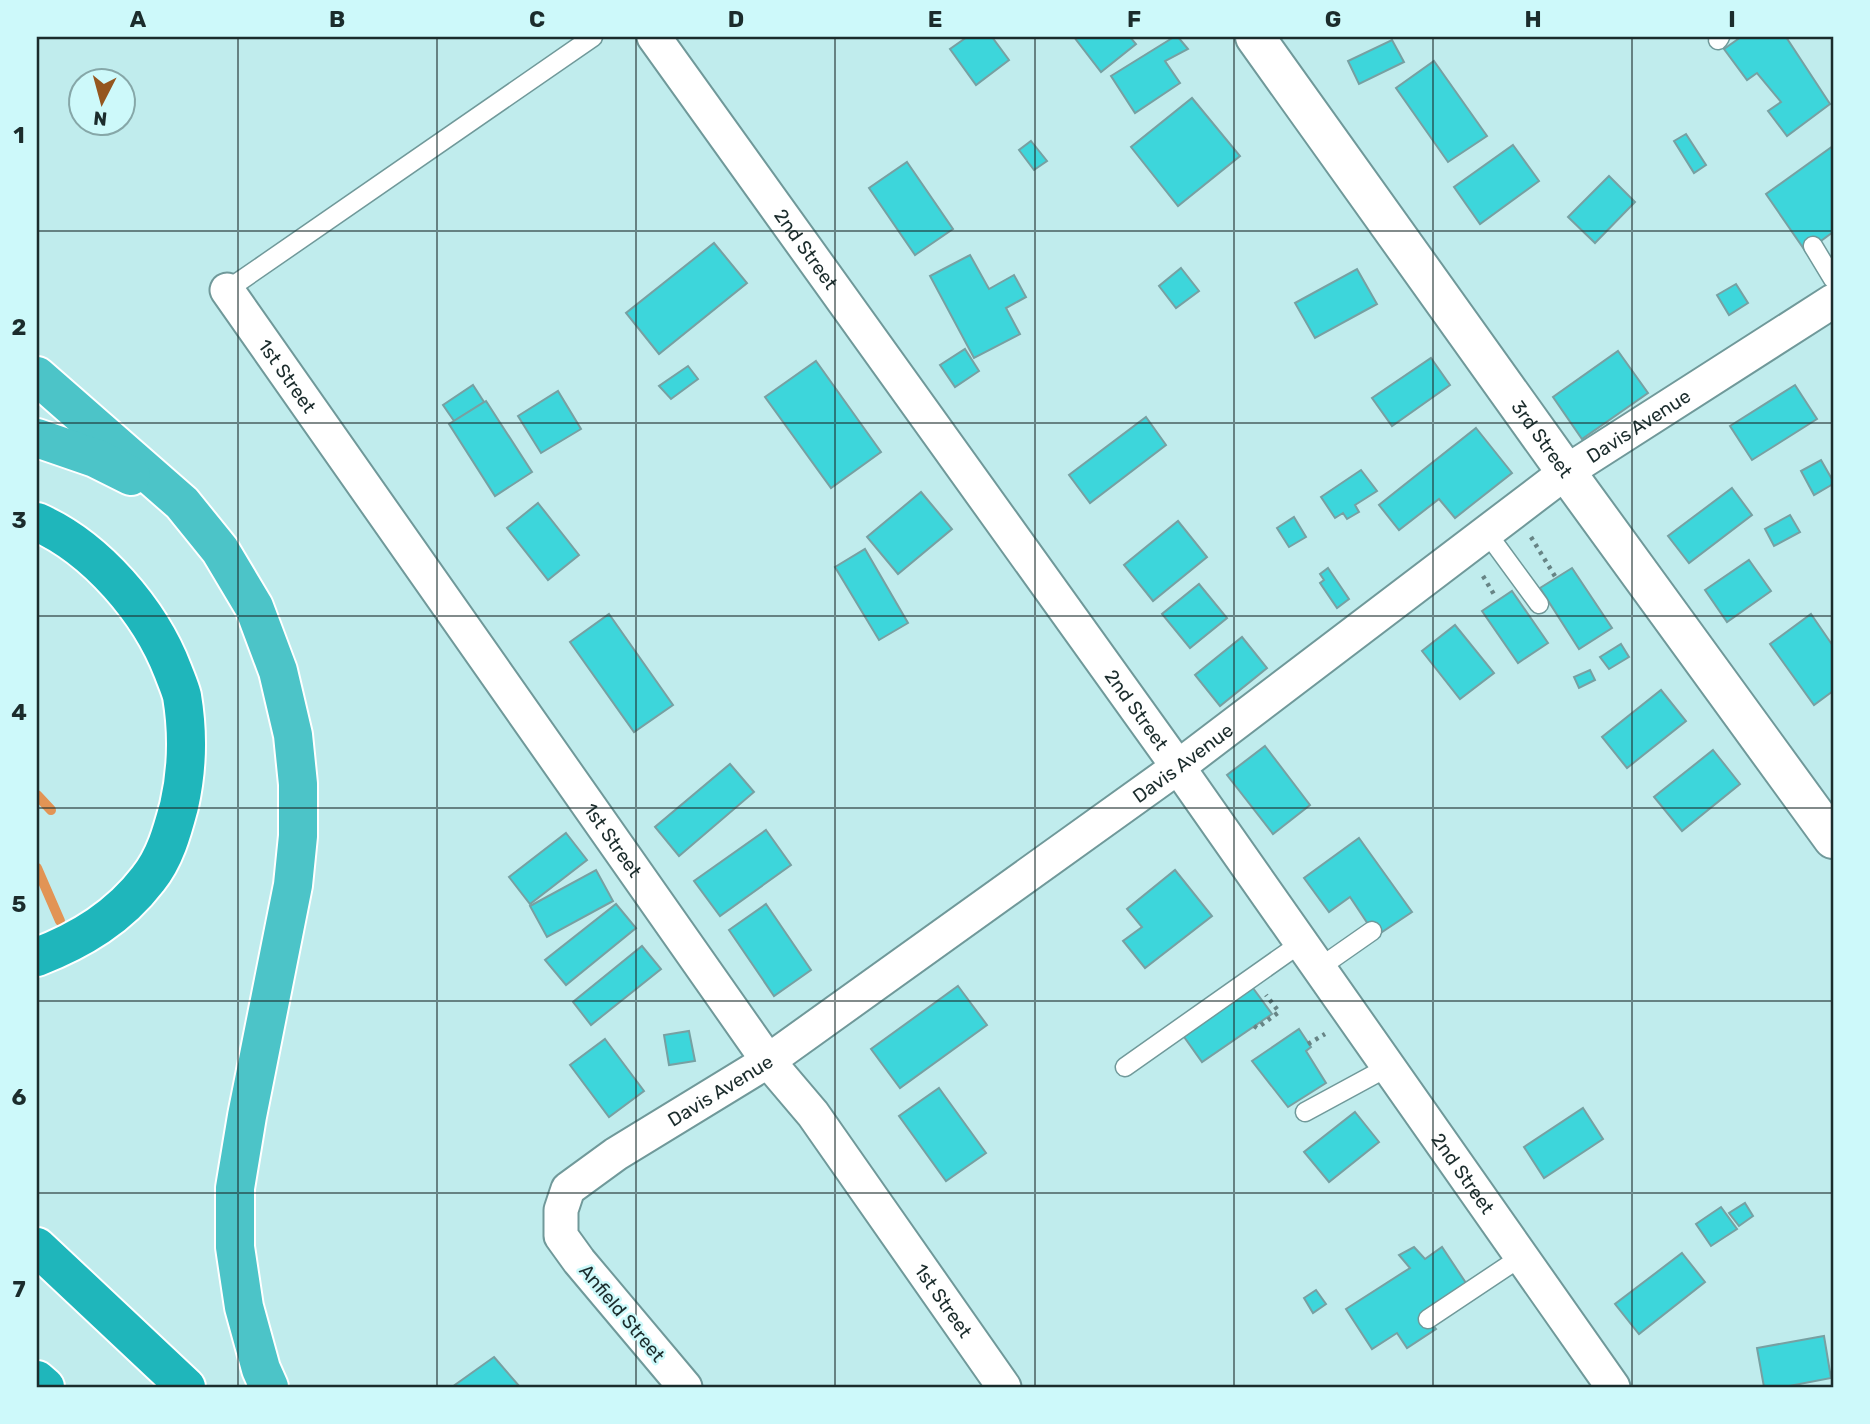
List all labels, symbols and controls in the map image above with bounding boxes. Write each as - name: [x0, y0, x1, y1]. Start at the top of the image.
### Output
- text: A: [130, 5, 147, 33]
- text: B: [329, 5, 345, 33]
- text: C: [529, 5, 545, 33]
- text: D: [728, 5, 744, 33]
- text: E: [928, 5, 942, 33]
- text: F: [1127, 5, 1141, 33]
- text: G: [1325, 5, 1341, 33]
- text: H: [1524, 5, 1542, 33]
- text: I: [1728, 5, 1736, 33]
- north arrow: [66, 66, 136, 136]
- text: N: [92, 106, 108, 131]
- text: 1: [13, 121, 25, 149]
- street label: 2nd Street: [770, 204, 843, 294]
- text: 2: [12, 313, 26, 341]
- street label: 1st Street: [254, 335, 321, 418]
- street label: Davis Avenue: [1582, 384, 1695, 467]
- street label: 3rd Street: [1507, 396, 1578, 482]
- text: 3: [11, 506, 27, 534]
- street label: 2nd Street: [1100, 665, 1174, 755]
- text: 4: [11, 698, 27, 726]
- street label: Davis Avenue: [1128, 718, 1237, 807]
- street label: 1st Street: [579, 799, 647, 882]
- text: 5: [12, 890, 27, 918]
- street label: Davis Avenue: [663, 1049, 777, 1131]
- text: 6: [12, 1083, 27, 1111]
- street label: 2nd Street: [1427, 1128, 1500, 1219]
- street label: Anfield Street: [574, 1259, 670, 1367]
- street label: 1st Street: [910, 1259, 978, 1342]
- text: 7: [12, 1275, 26, 1303]

